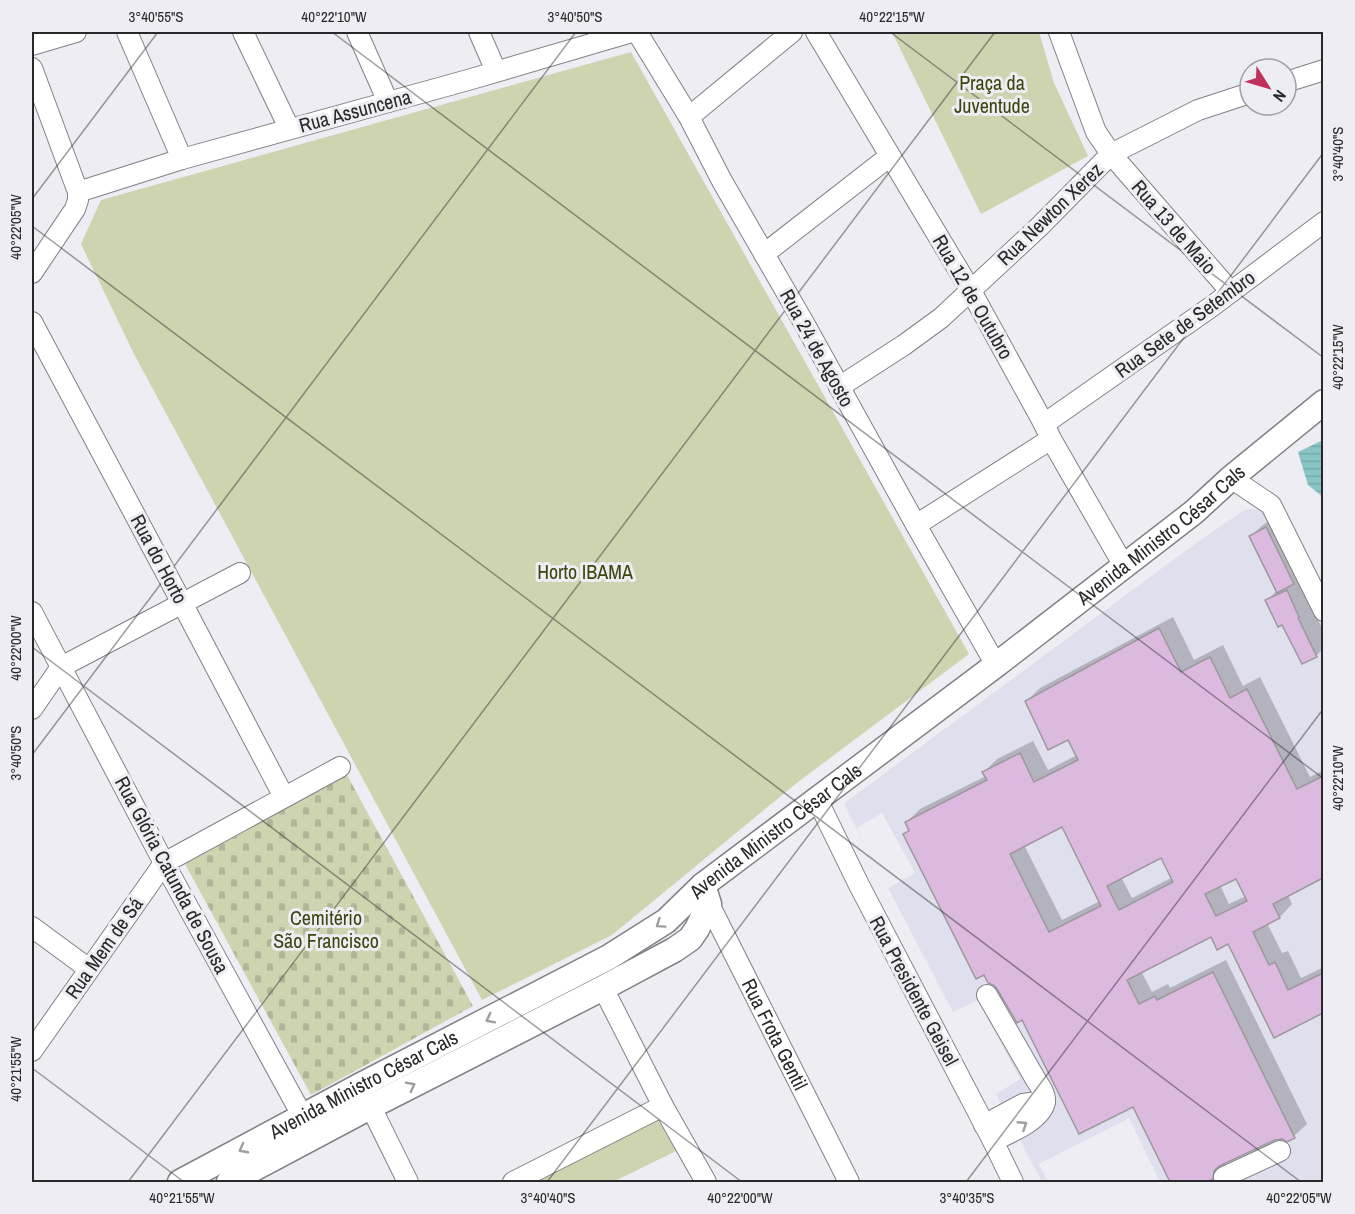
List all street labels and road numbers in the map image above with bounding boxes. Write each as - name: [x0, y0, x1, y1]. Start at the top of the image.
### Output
- street label: Rua Assuncena: [296, 83, 414, 138]
- street label: Rua Newton Xerez: [991, 156, 1108, 271]
- street label: Rua 13 de Maio: [1126, 174, 1223, 280]
- street label: Rua 12 de Outubro: [927, 230, 1020, 364]
- street label: Rua Sete de Setembro: [1109, 264, 1260, 384]
- street label: Rua 24 de Agosto: [774, 284, 861, 411]
- street label: Avenida Ministro César Cals: [1070, 458, 1250, 611]
- street label: Rua do Horto: [125, 509, 194, 608]
- street label: Avenida Ministro César Cals: [682, 757, 867, 905]
- street label: Rua Glória Catunda de Sousa: [109, 771, 236, 978]
- street label: Rua Mem de Sá: [59, 891, 149, 1004]
- street label: Rua Presidente Geisel: [864, 911, 965, 1070]
- street label: Rua Frota Gentil: [736, 974, 814, 1094]
- street label: Avenida Ministro César Cals: [264, 1023, 462, 1145]

